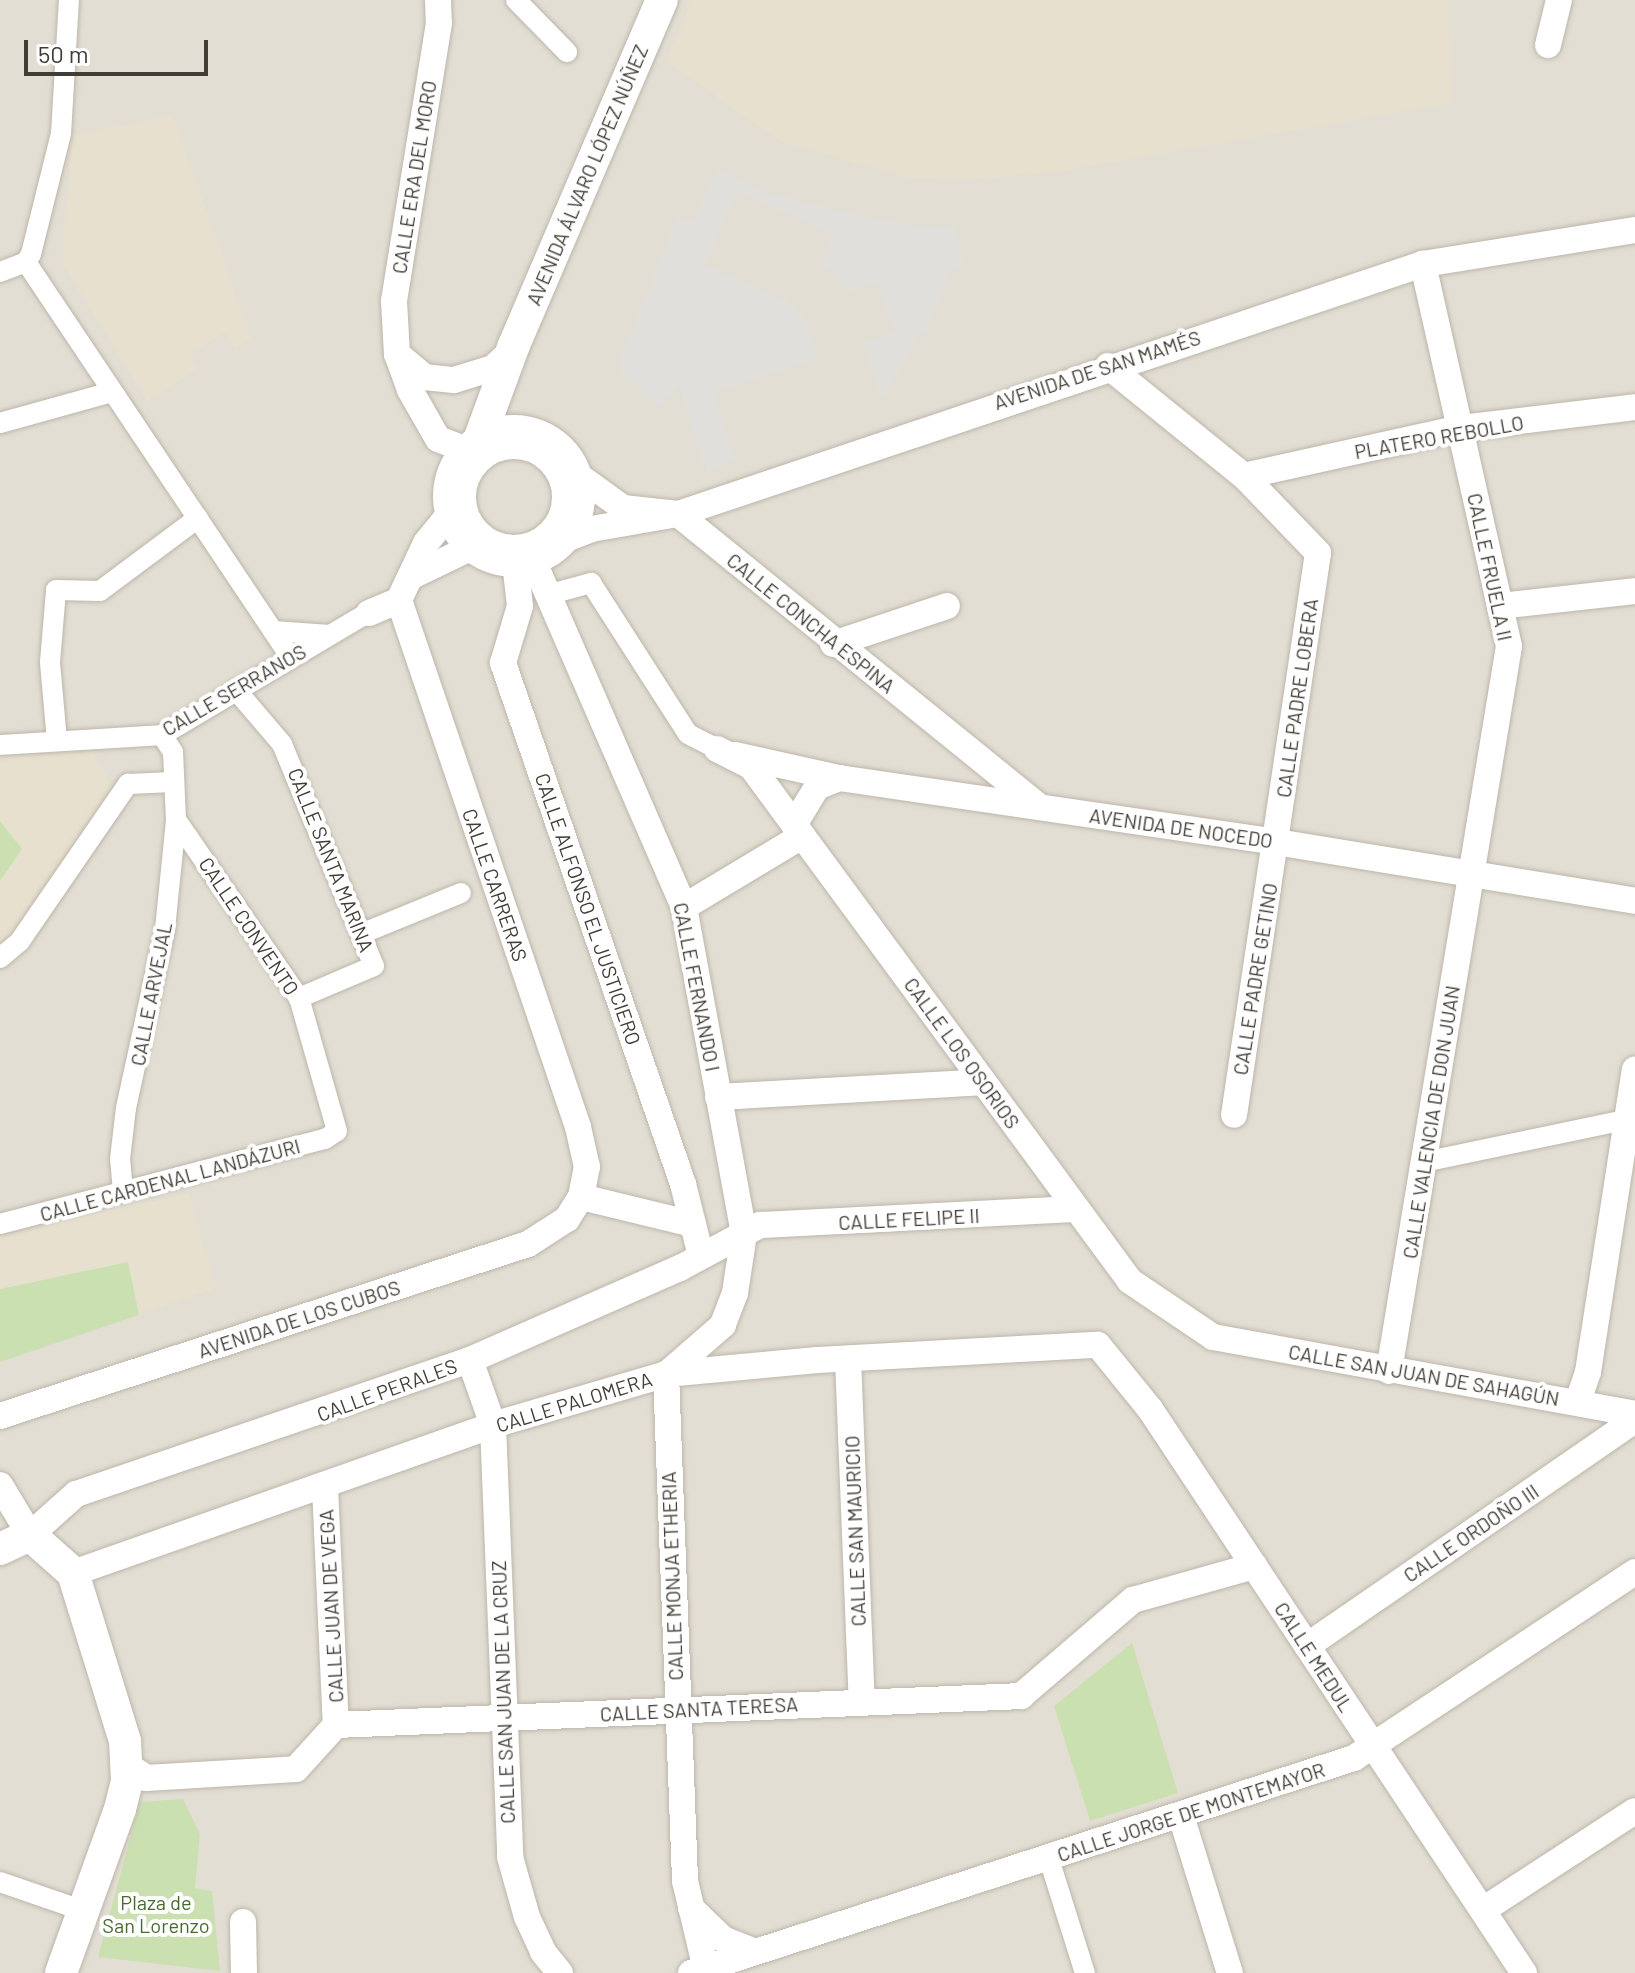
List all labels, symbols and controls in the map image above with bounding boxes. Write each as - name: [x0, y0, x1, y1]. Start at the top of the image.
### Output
- scale bar: [28, 24, 212, 74]
- text: 50 m: [38, 39, 89, 68]
- street label: AVENIDA ÁLVARO LÓPEZ NÚÑEZ: [521, 41, 653, 309]
- street label: CALLE ERA DEL MORO: [387, 79, 441, 275]
- street label: AVENIDA DE SAN MAMÉS: [991, 325, 1203, 415]
- street label: PLATERO REBOLLO: [1353, 410, 1525, 464]
- street label: CALLE FRUELA II: [1463, 491, 1517, 643]
- street label: CALLE CONCHA ESPINA: [722, 548, 900, 698]
- street label: CALLE PADRE LOBERA: [1271, 597, 1323, 799]
- street label: CALLE SERRANOS: [158, 639, 310, 741]
- street label: CALLE SANTA MARINA: [283, 764, 379, 956]
- street label: CALLE ALFONSO EL JUSTICIERO: [530, 770, 646, 1048]
- street label: AVENIDA DE NOCEDO: [1088, 803, 1274, 853]
- street label: CALLE CARRERAS: [458, 805, 532, 965]
- street label: CALLE CONVENTO: [194, 852, 304, 1000]
- street label: CALLE PADRE GETINO: [1228, 881, 1282, 1077]
- street label: CALLE FERNANDO I: [669, 900, 725, 1074]
- street label: CALLE ARVEJAL: [125, 920, 177, 1068]
- street label: CALLE LOS OSORIOS: [899, 973, 1025, 1133]
- street label: CALLE VALENCIA DE DON JUAN: [1398, 984, 1464, 1260]
- street label: CALLE CARDENAL LANDÁZURI: [37, 1134, 303, 1226]
- street label: CALLE FELIPE II: [838, 1203, 980, 1235]
- street label: AVENIDA DE LOS CUBOS: [195, 1275, 403, 1363]
- street label: CALLE SAN JUAN DE SAHAGÚN: [1287, 1339, 1561, 1411]
- street label: CALLE PERALES: [314, 1354, 460, 1426]
- street label: CALLE PALOMERA: [493, 1367, 655, 1437]
- street label: CALLE SAN MAURICIO: [840, 1435, 870, 1627]
- street label: CALLE MONJA ETHERIA: [656, 1471, 688, 1681]
- street label: CALLE ORDOÑO III: [1399, 1479, 1543, 1587]
- street label: CALLE JUAN DE VEGA: [314, 1509, 348, 1703]
- street label: CALLE SAN JUAN DE LA CRUZ: [486, 1560, 520, 1824]
- street label: CALLE MEDUL: [1270, 1598, 1358, 1716]
- street label: CALLE SANTA TERESA: [599, 1692, 799, 1726]
- street label: CALLE JORGE DE MONTEMAYOR: [1054, 1757, 1328, 1867]
- park label: Plaza de San Lorenzo: [102, 1891, 210, 1938]

